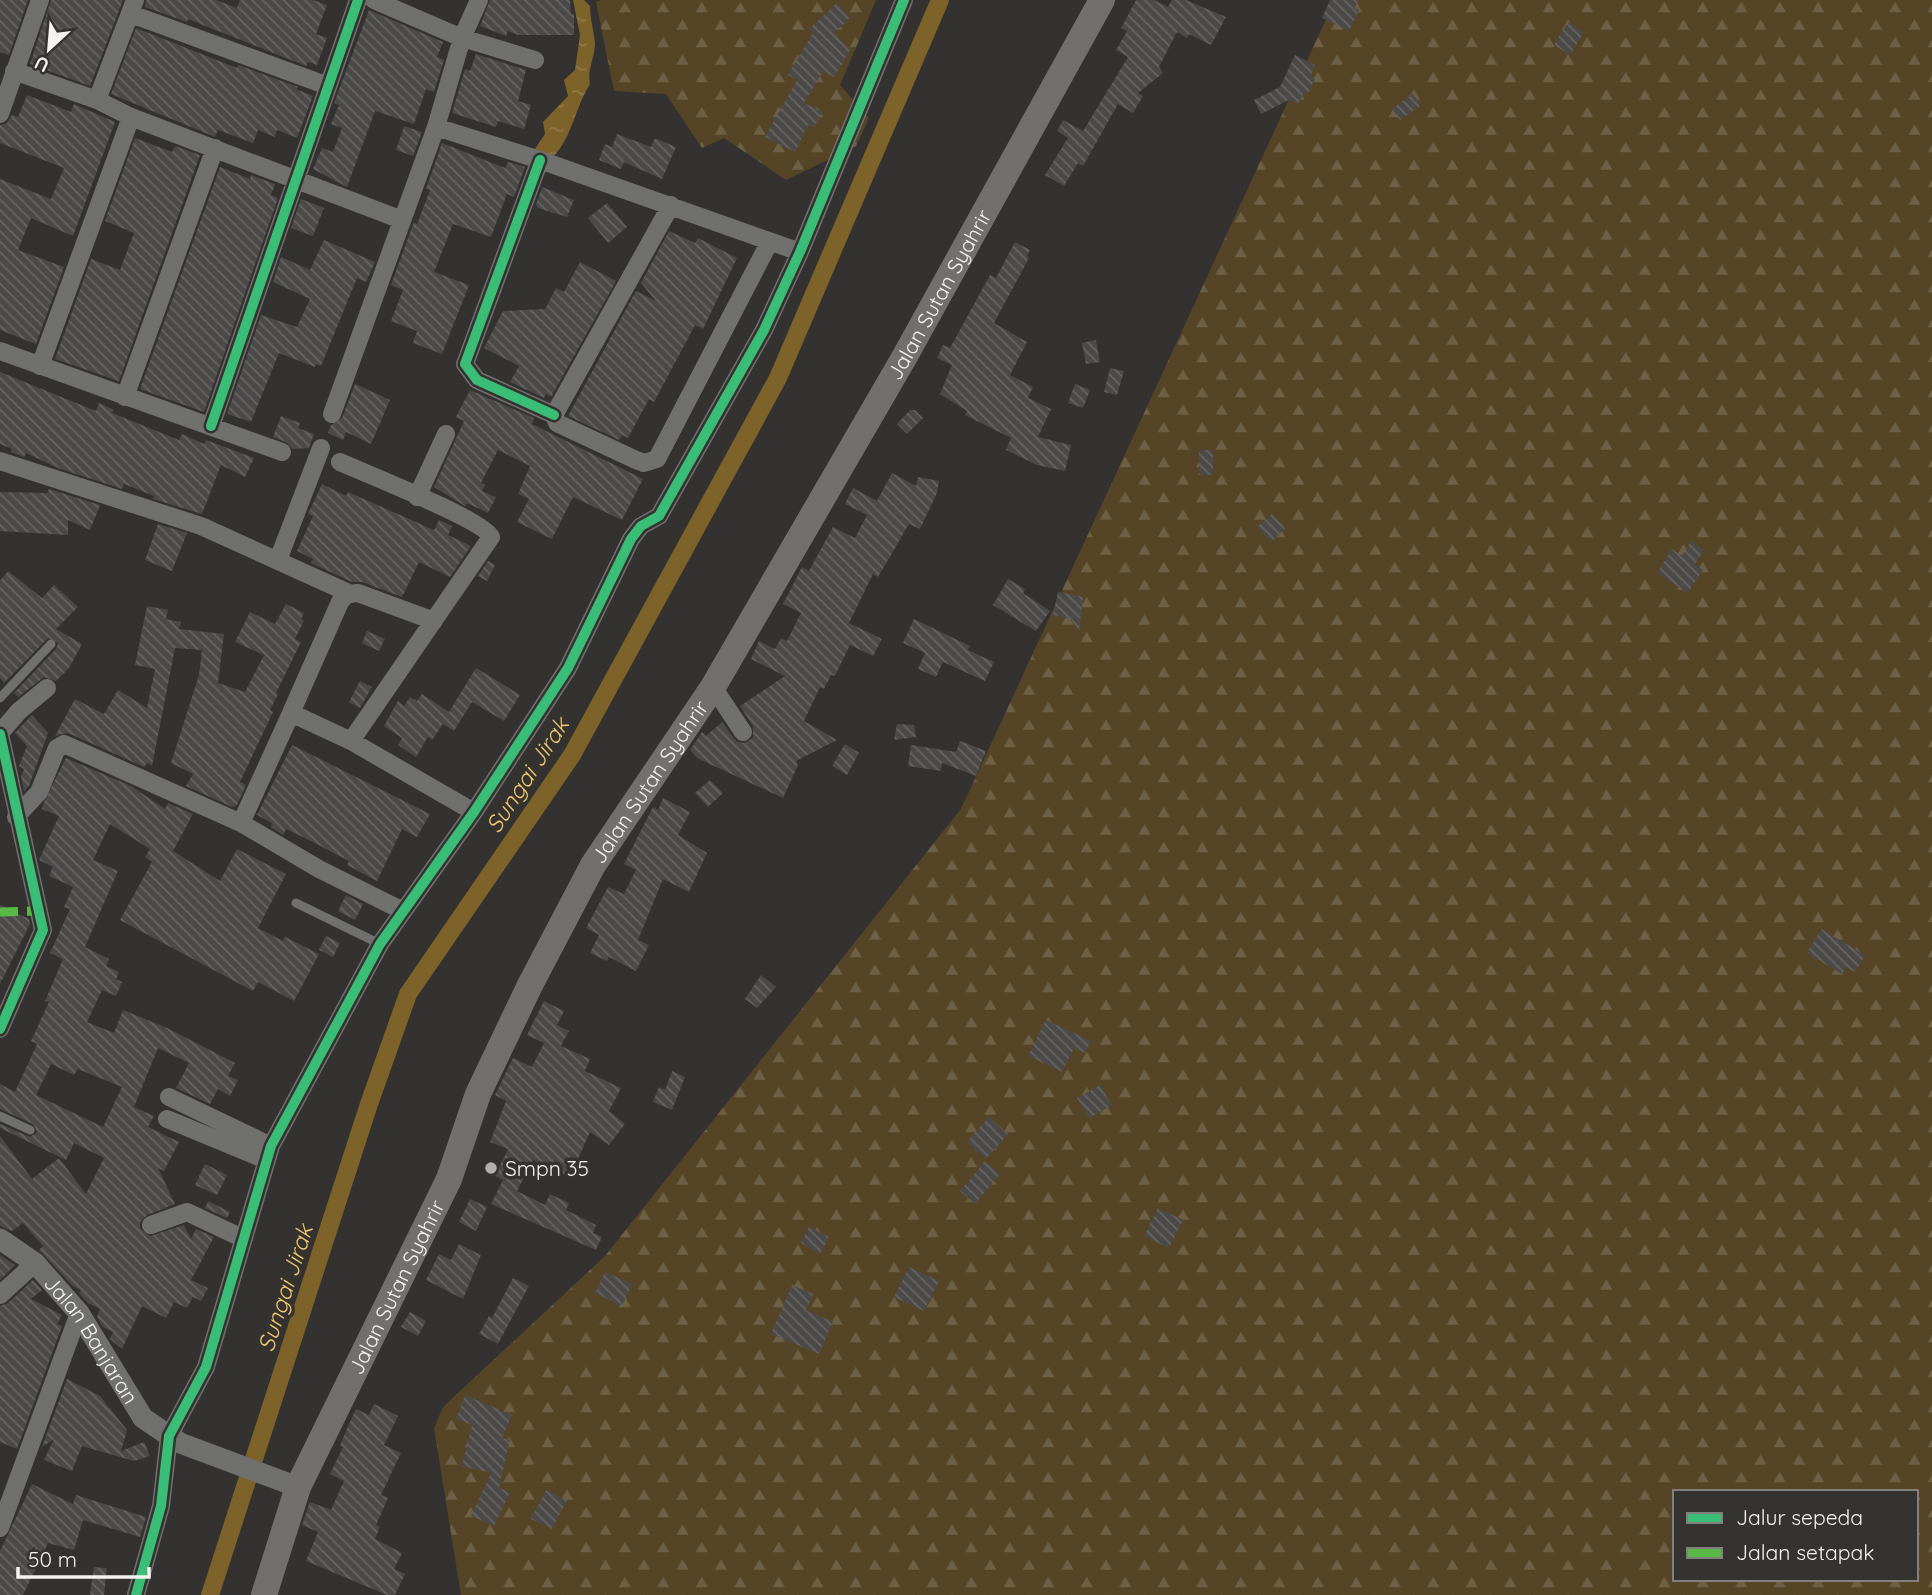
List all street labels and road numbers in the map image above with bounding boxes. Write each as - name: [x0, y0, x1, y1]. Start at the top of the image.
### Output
- street label: Jalan Sutan Syahrir: [881, 205, 997, 384]
- street label: Jalan Sutan Syahrir: [585, 695, 713, 868]
- street label: Jalan Sutan Syahrir: [342, 1196, 450, 1378]
- street label: Jalan Banjaran: [39, 1270, 144, 1408]

